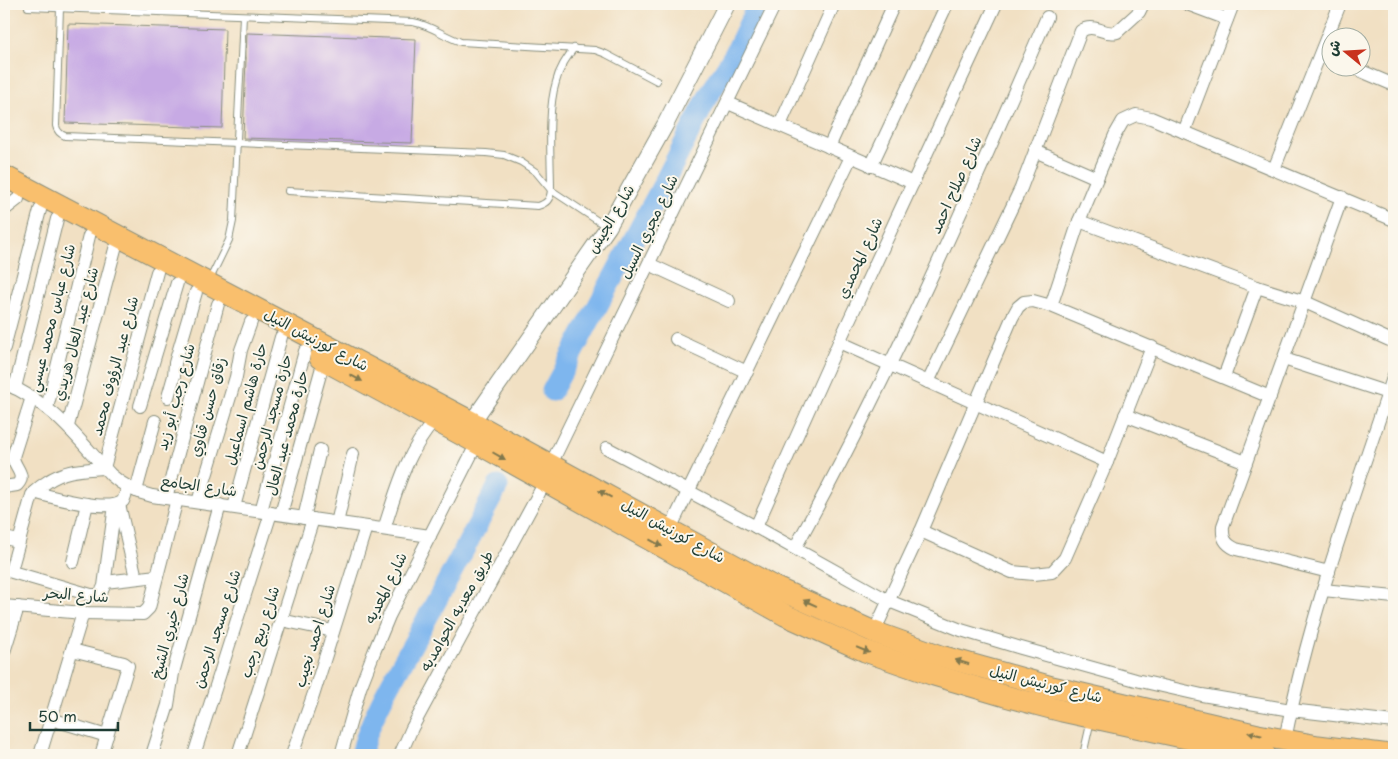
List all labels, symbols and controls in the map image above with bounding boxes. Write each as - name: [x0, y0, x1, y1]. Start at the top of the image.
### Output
- north arrow: [1320, 28, 1370, 78]
- text: ش: [1321, 37, 1346, 58]
- street label: شارع صلاح احمد: [923, 132, 986, 237]
- street label: شارع مجري السيل: [612, 170, 684, 283]
- street label: شارع الجيش: [580, 179, 639, 257]
- street label: شارع المحمدي: [830, 213, 888, 302]
- street label: شارع عباس محمد عيسي: [21, 241, 83, 395]
- street label: شارع عبد العال هريدي: [46, 264, 104, 403]
- street label: شارع عبد الرؤوف محمد: [84, 293, 143, 438]
- street label: شارع كورنيش النيل: [260, 301, 373, 376]
- street label: حارة هاشم اسماعيل: [217, 340, 274, 468]
- street label: شارع رجب أبو زيد: [149, 341, 200, 453]
- street label: حارة مسجد الرحمن: [244, 351, 297, 472]
- street label: زقاق حسن قناوي: [182, 354, 232, 459]
- street label: حارة محمد عبد العال: [258, 368, 313, 498]
- one-way arrow: [349, 374, 364, 382]
- one-way arrow: [492, 451, 506, 460]
- street label: شارع الجامع: [159, 468, 239, 502]
- one-way arrow: [598, 490, 613, 498]
- street label: شارع كورنيش النيل: [618, 492, 730, 568]
- one-way arrow: [649, 539, 663, 548]
- street label: طريق معديه الحوامديه: [413, 546, 499, 675]
- street label: شارع المعديه: [357, 548, 412, 627]
- street label: شارع مسجد الرحمن: [186, 566, 246, 691]
- street label: شارع خيري الشيخ: [143, 570, 195, 681]
- street label: شارع البحر: [42, 580, 110, 607]
- street label: شارع احمد نجيب: [287, 581, 340, 690]
- street label: شارع ربيع رجب: [233, 583, 285, 681]
- one-way arrow: [803, 599, 817, 607]
- one-way arrow: [855, 646, 870, 654]
- street label: شارع كورنيش النيل: [988, 657, 1105, 708]
- one-way arrow: [954, 658, 969, 665]
- scale bar: [30, 699, 118, 731]
- text: 50 m: [38, 704, 77, 727]
- one-way arrow: [1248, 730, 1263, 738]

